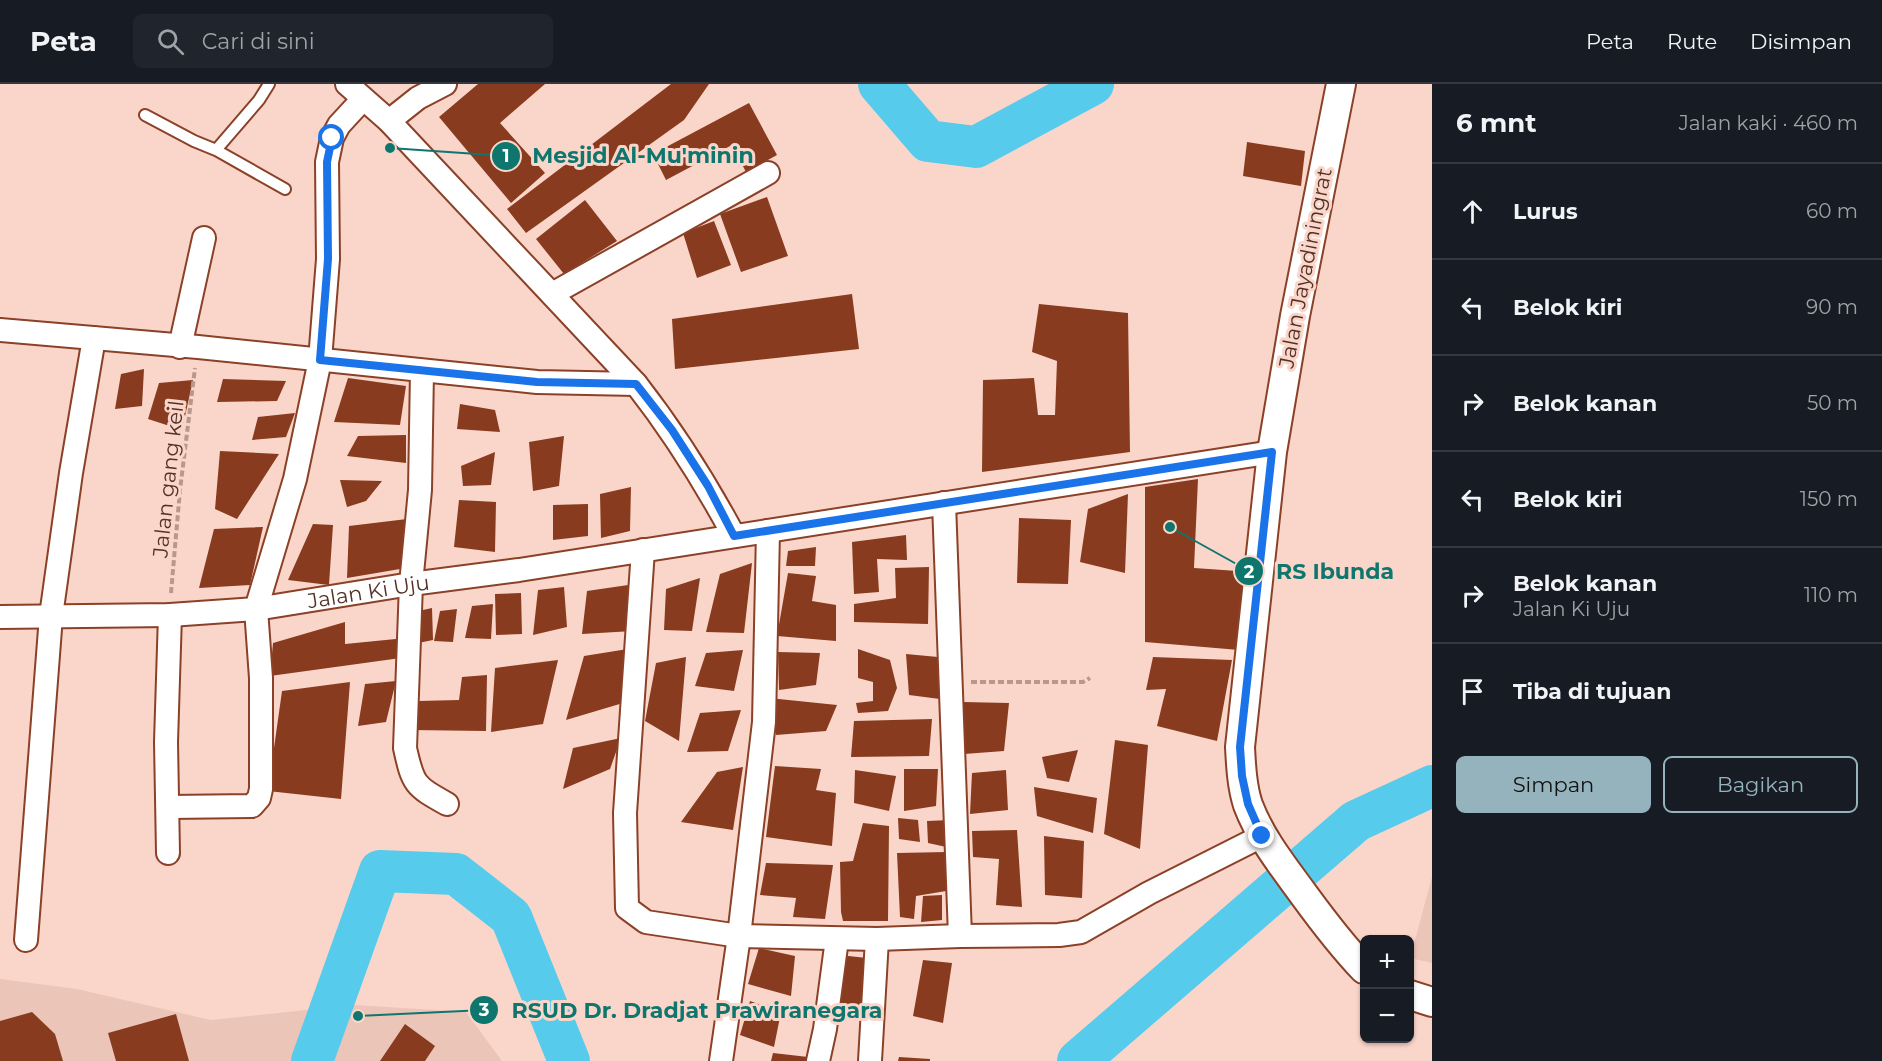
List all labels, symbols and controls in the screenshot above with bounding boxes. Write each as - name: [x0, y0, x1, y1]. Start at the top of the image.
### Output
- search box: [133, 14, 553, 68]
- text: Peta: [30, 24, 97, 58]
- icon: search: [154, 25, 187, 58]
- text: Cari di sini: [202, 28, 315, 55]
- text: Peta: [1586, 29, 1634, 54]
- text: Rute: [1667, 29, 1717, 54]
- text: Disimpan: [1750, 29, 1852, 54]
- text: 6 mnt: [1456, 107, 1536, 139]
- text: Jalan kaki · 460 m: [1679, 111, 1858, 135]
- route start: [318, 124, 344, 150]
- callout: Mesjid Al-Mu'minin: [491, 136, 766, 176]
- text: Mesjid Al-Mu'minin: [532, 142, 754, 169]
- text: 1: [502, 145, 510, 167]
- street label: Jalan Jayadiningrat: [1273, 166, 1337, 371]
- icon: ahead: [1456, 195, 1489, 228]
- text: Lurus: [1513, 198, 1578, 225]
- text: 60 m: [1806, 199, 1858, 223]
- icon: left: [1456, 291, 1489, 324]
- text: Belok kiri: [1513, 294, 1622, 321]
- text: 90 m: [1806, 295, 1858, 319]
- icon: right: [1456, 387, 1489, 420]
- text: Belok kanan: [1513, 390, 1657, 417]
- text: 50 m: [1807, 391, 1858, 415]
- street label: Jalan gang keil: [147, 399, 189, 560]
- icon: left: [1456, 483, 1489, 516]
- text: Belok kiri: [1513, 486, 1622, 513]
- text: 150 m: [1800, 487, 1858, 511]
- callout: RS Ibunda: [1234, 551, 1406, 591]
- text: RS Ibunda: [1276, 558, 1394, 585]
- text: 2: [1244, 561, 1255, 583]
- street label: Jalan Ki Uju: [305, 569, 431, 613]
- text: Belok kanan: [1513, 570, 1657, 597]
- icon: right: [1456, 579, 1489, 612]
- text: 110 m: [1804, 583, 1858, 607]
- text: Jalan Ki Uju: [1513, 597, 1630, 621]
- icon: arrive: [1456, 675, 1489, 708]
- text: Tiba di tujuan: [1513, 678, 1671, 705]
- button: Simpan: [1456, 756, 1651, 813]
- button: Bagikan: [1663, 756, 1858, 813]
- route end: [1248, 822, 1274, 848]
- map controls: [1360, 935, 1414, 1043]
- button: +: [1360, 935, 1414, 989]
- button: −: [1360, 989, 1414, 1043]
- callout: RSUD Dr. Dradjat Prawiranegara: [469, 990, 894, 1030]
- text: RSUD Dr. Dradjat Prawiranegara: [512, 997, 882, 1024]
- text: 3: [478, 999, 490, 1021]

